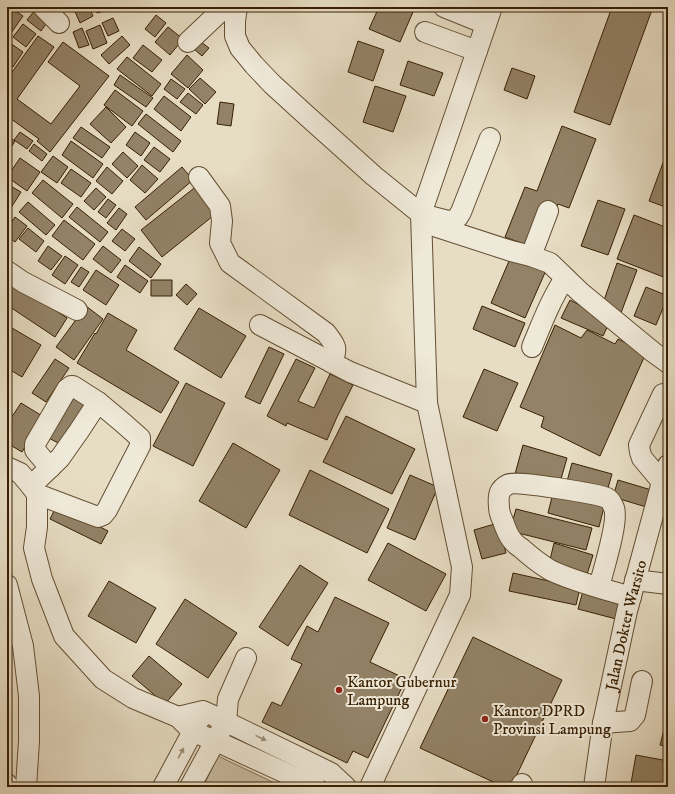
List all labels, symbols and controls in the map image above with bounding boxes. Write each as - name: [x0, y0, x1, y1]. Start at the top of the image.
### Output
- street label: Jalan Dokter Warsito: [601, 558, 651, 694]
- place label: Kantor Gubernur Lampung: [347, 672, 457, 710]
- marker: Kantor Gubernur Lampung: [334, 685, 344, 695]
- place label: Kantor DPRD Provinsi Lampung: [493, 701, 611, 739]
- marker: Kantor DPRD Provinsi Lampung: [480, 714, 490, 724]
- one-way arrow: [256, 735, 267, 741]
- one-way arrow: [178, 747, 185, 759]

